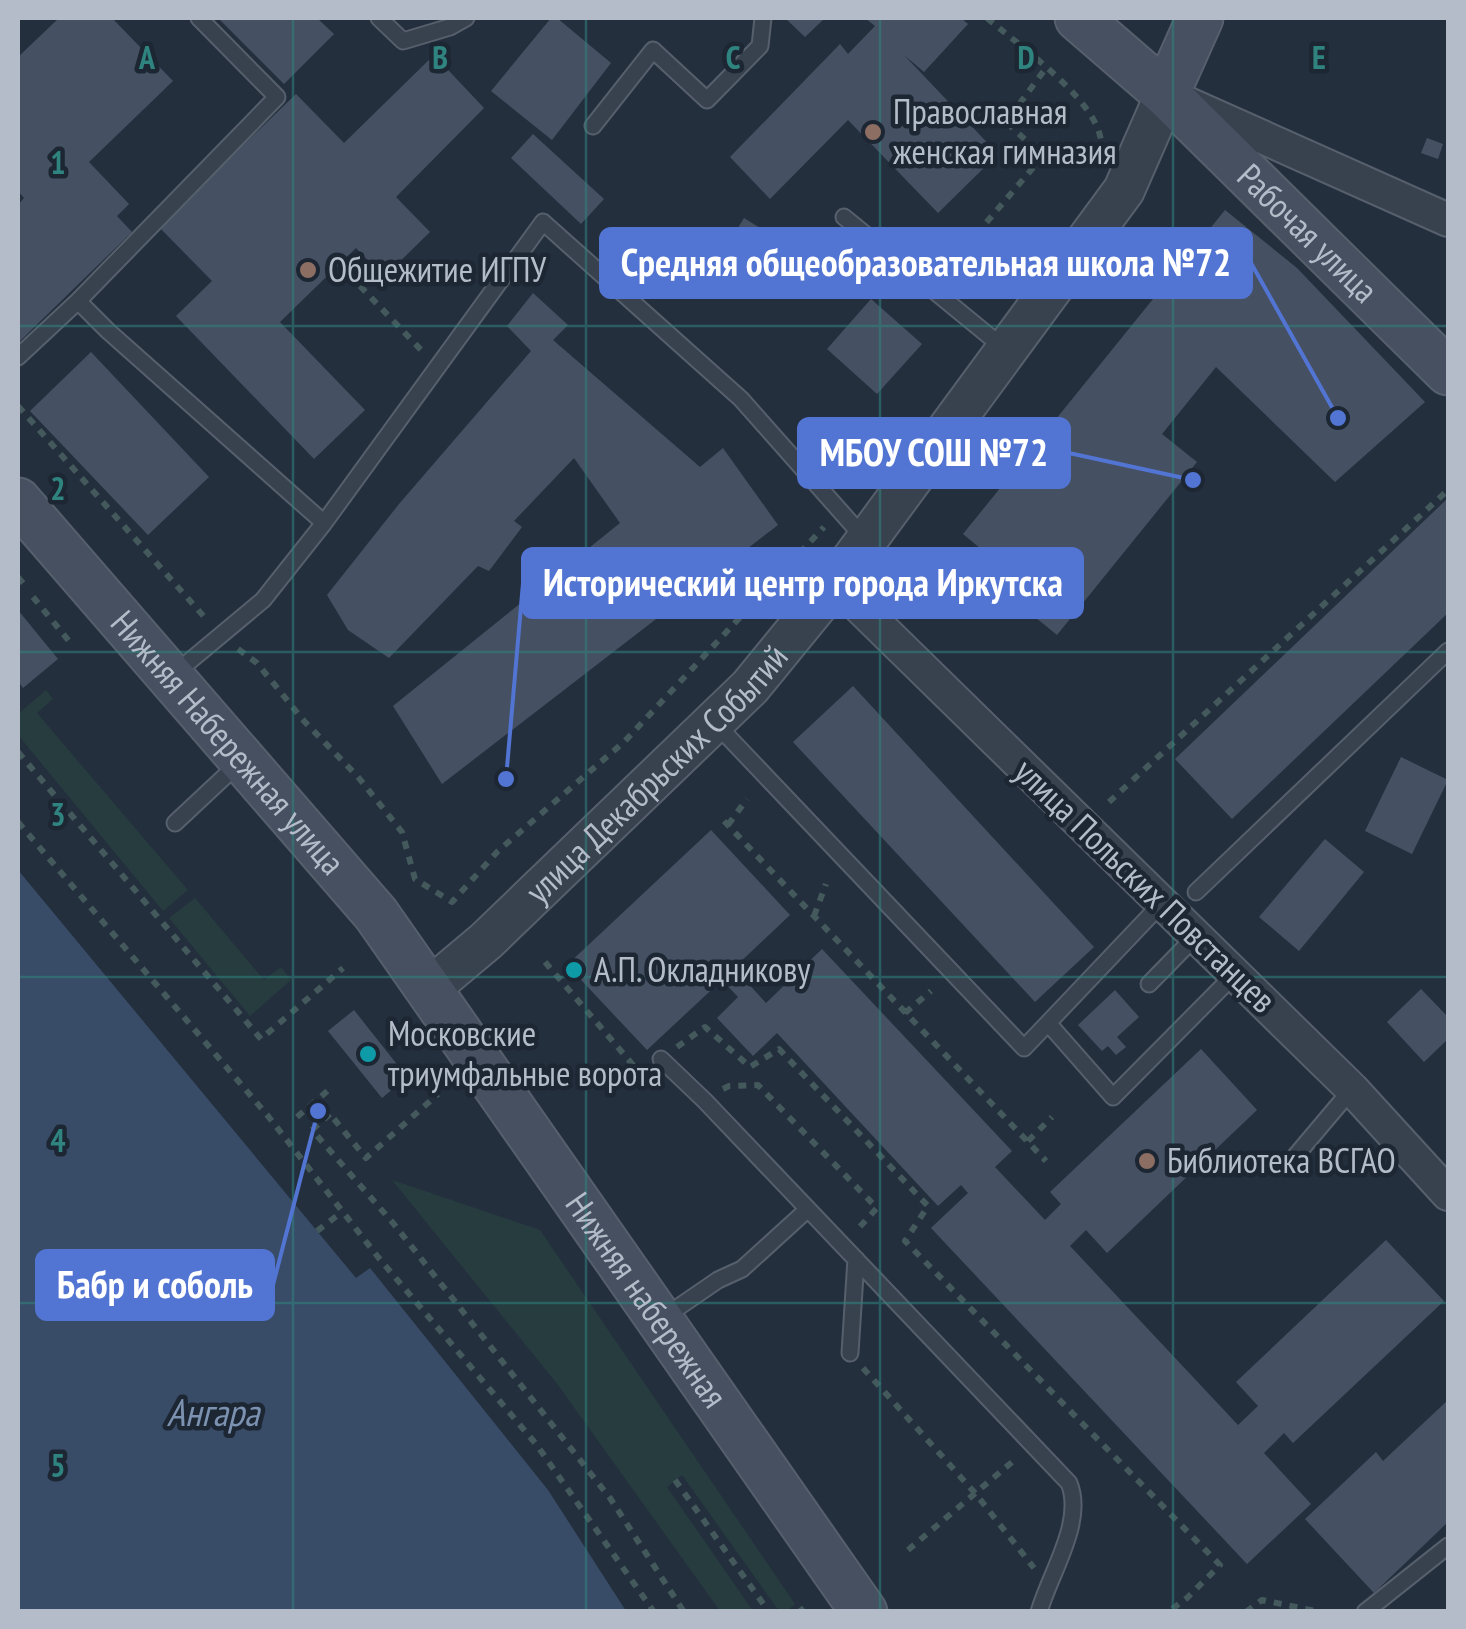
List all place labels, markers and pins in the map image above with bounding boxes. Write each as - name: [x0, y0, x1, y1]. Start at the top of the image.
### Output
- place label: Православная женская гимназия: [893, 88, 1117, 174]
- marker: Православная женская гимназия: [862, 121, 884, 143]
- callout: Средняя общеобразовательная школа №72: [601, 229, 1251, 297]
- place label: Общежитие ИГПУ: [328, 246, 546, 292]
- marker: Общежитие ИГПУ: [297, 259, 319, 281]
- callout: МБОУ СОШ №72: [799, 419, 1069, 487]
- callout: Исторический центр города Иркутска: [523, 549, 1082, 617]
- place label: А.П. Окладникову: [594, 946, 811, 992]
- marker: А.П. Окладникову: [563, 959, 585, 981]
- place label: Московские триумфальные ворота: [388, 1010, 662, 1096]
- marker: Московские триумфальные ворота: [357, 1043, 379, 1065]
- place label: Библиотека ВСГАО: [1167, 1137, 1396, 1183]
- marker: Библиотека ВСГАО: [1136, 1150, 1158, 1172]
- callout: Бабр и соболь: [37, 1251, 273, 1319]

